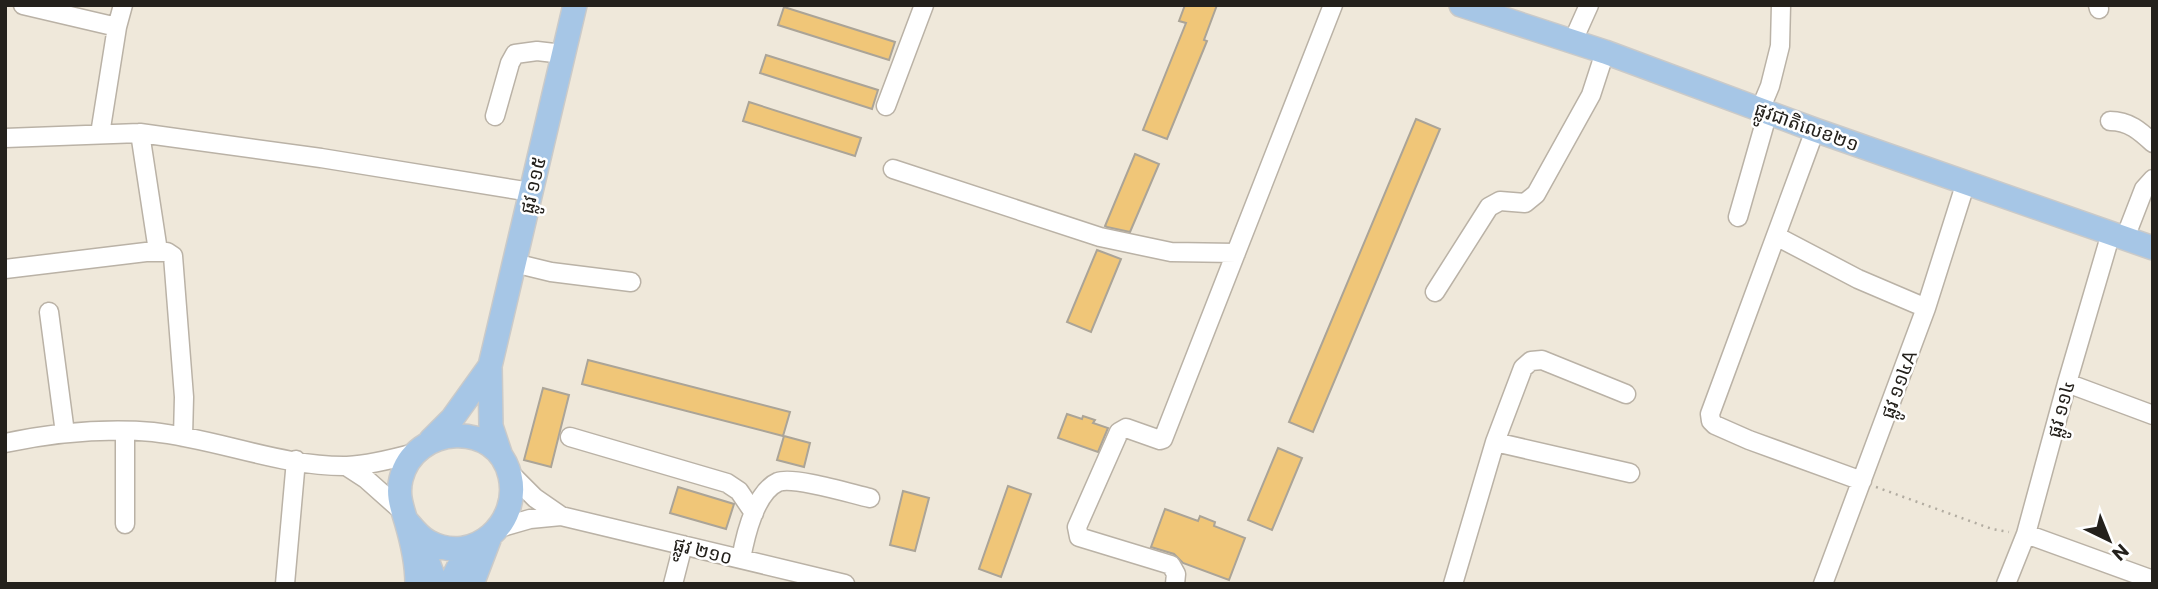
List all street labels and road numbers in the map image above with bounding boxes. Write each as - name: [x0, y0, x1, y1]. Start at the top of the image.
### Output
- street label: ផ្លូវជាតិលេខ២១: [1749, 96, 1862, 162]
- street label: ផ្លូវ ១១៥: [514, 154, 556, 217]
- street label: ផ្លូវ ១១៤A: [1875, 347, 1927, 424]
- street label: ផ្លូវ ១១៤: [2041, 378, 2085, 442]
- street label: ផ្លូវ ២១០: [669, 532, 735, 575]

